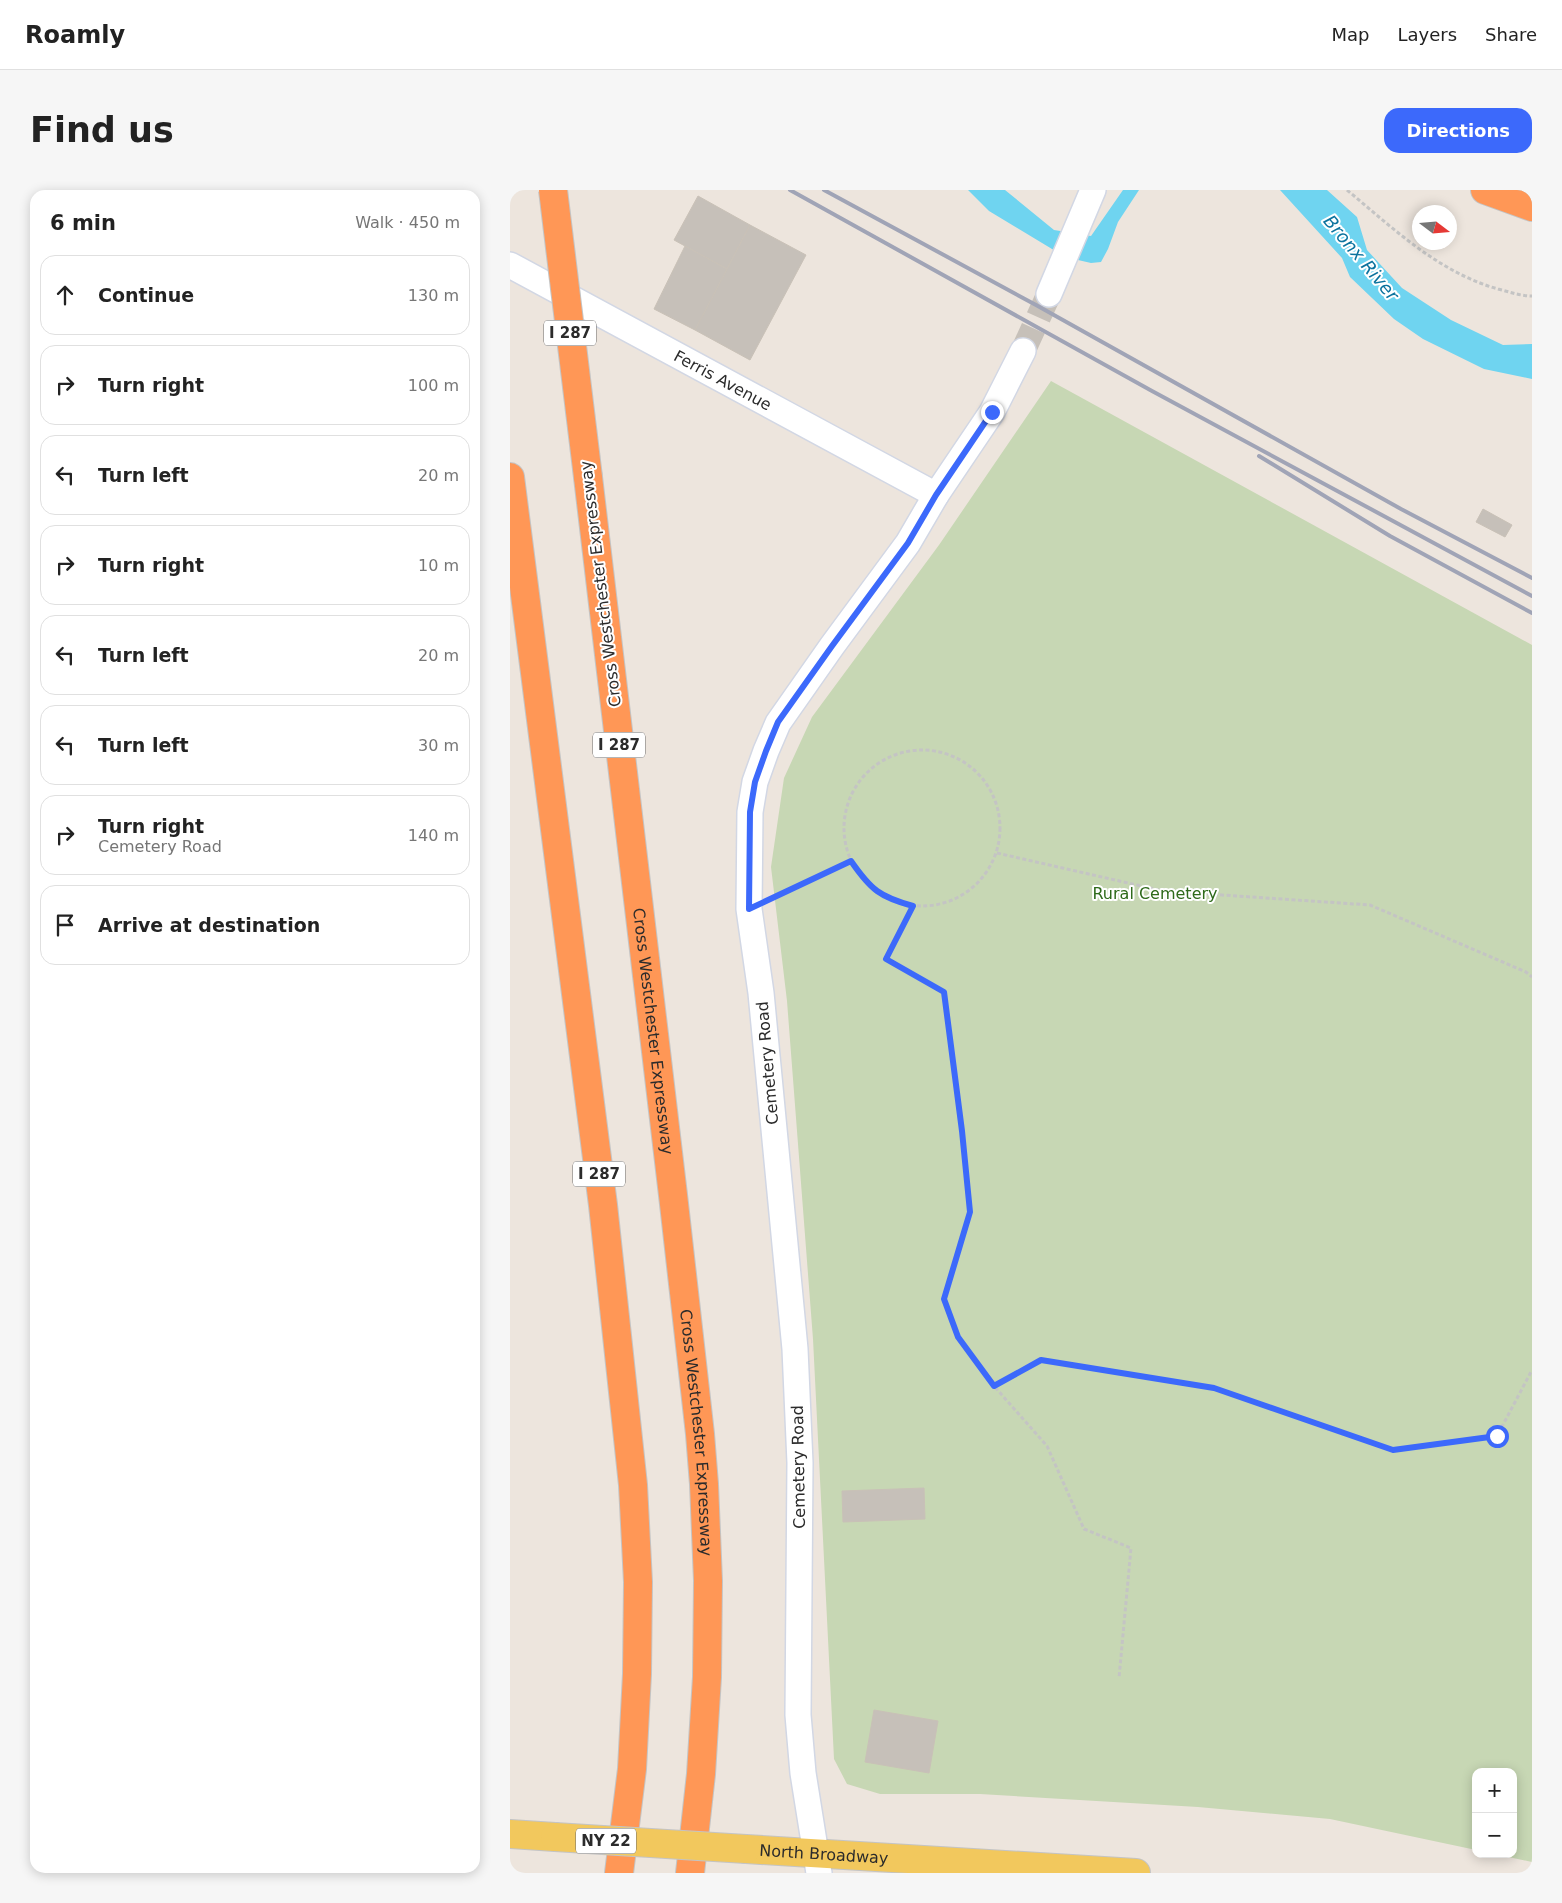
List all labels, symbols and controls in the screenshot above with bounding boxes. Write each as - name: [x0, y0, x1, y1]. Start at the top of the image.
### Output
- text: Roamly: [25, 21, 125, 49]
- text: Map: [1331, 24, 1369, 45]
- text: Layers: [1397, 24, 1457, 45]
- text: Share: [1485, 24, 1537, 45]
- button: Directions: [1384, 108, 1532, 153]
- text: Find us: [30, 110, 174, 150]
- north arrow: [1412, 205, 1457, 250]
- text: 6 min: [50, 211, 116, 235]
- water label: Bronx River: [1320, 211, 1404, 306]
- text: Walk · 450 m: [355, 213, 460, 232]
- icon: ahead: [51, 281, 79, 309]
- text: Continue: [98, 284, 194, 306]
- text: 130 m: [408, 286, 459, 305]
- road number: I 287: [544, 320, 596, 346]
- street label: Ferris Avenue: [671, 346, 775, 415]
- icon: right: [51, 371, 79, 399]
- text: Turn right: [98, 374, 204, 396]
- text: 100 m: [408, 376, 459, 395]
- route end: [981, 401, 1004, 424]
- street label: Cross Westchester Expressway: [576, 460, 625, 708]
- icon: left: [51, 461, 79, 489]
- text: Turn left: [98, 464, 189, 486]
- text: 20 m: [418, 466, 459, 485]
- icon: right: [51, 551, 79, 579]
- text: Turn right: [98, 554, 204, 576]
- text: 10 m: [418, 556, 459, 575]
- icon: left: [51, 641, 79, 669]
- text: Turn left: [98, 644, 189, 666]
- text: 20 m: [418, 646, 459, 665]
- icon: left: [51, 731, 79, 759]
- road number: I 287: [593, 732, 645, 758]
- text: Turn left: [98, 734, 189, 756]
- text: 30 m: [418, 736, 459, 755]
- text: Turn right: [98, 815, 204, 837]
- icon: right: [51, 821, 79, 849]
- text: 140 m: [408, 826, 459, 845]
- text: Cemetery Road: [98, 837, 222, 856]
- park label: Rural Cemetery: [1092, 884, 1218, 903]
- street label: Cross Westchester Expressway: [629, 907, 677, 1156]
- icon: arrive: [51, 911, 79, 939]
- text: Arrive at destination: [98, 914, 320, 936]
- street label: Cemetery Road: [753, 1000, 782, 1125]
- road number: I 287: [573, 1162, 625, 1186]
- street label: Cross Westchester Expressway: [676, 1308, 716, 1557]
- street label: Cemetery Road: [788, 1405, 809, 1529]
- route start: [1486, 1425, 1509, 1448]
- map controls: [1472, 1768, 1517, 1858]
- button: +: [1472, 1768, 1517, 1813]
- button: −: [1472, 1813, 1517, 1858]
- road number: NY 22: [576, 1828, 636, 1854]
- street label: North Broadway: [759, 1841, 889, 1868]

